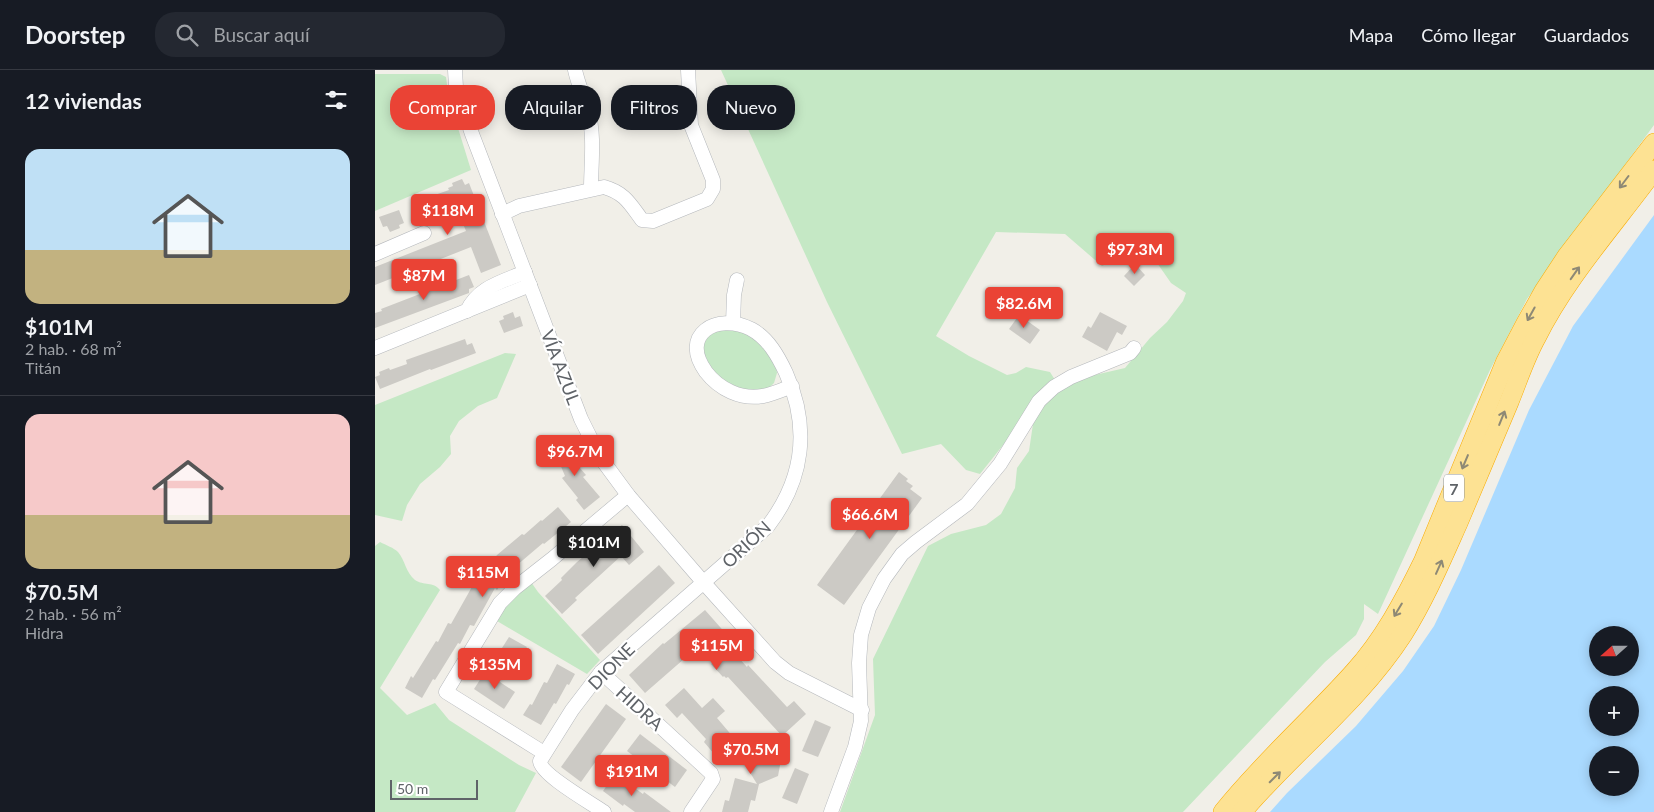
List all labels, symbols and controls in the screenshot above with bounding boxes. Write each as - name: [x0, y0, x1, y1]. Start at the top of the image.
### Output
- search box: [155, 12, 505, 57]
- text: Doorstep: [25, 20, 125, 49]
- icon: search: [173, 21, 201, 49]
- text: Buscar aquí: [213, 23, 309, 46]
- text: Mapa: [1349, 24, 1393, 46]
- text: Cómo llegar: [1421, 24, 1516, 46]
- text: Guardados: [1544, 24, 1629, 46]
- chip: Comprar: [390, 85, 495, 130]
- chip: Alquilar: [505, 85, 601, 130]
- chip: Filtros: [611, 85, 697, 130]
- chip: Nuevo: [707, 85, 795, 130]
- icon: filters: [322, 86, 350, 114]
- text: 12 viviendas: [25, 88, 142, 113]
- one-way arrow: [1619, 175, 1630, 188]
- icon: home: [143, 181, 233, 271]
- pin: $118M: [413, 194, 483, 236]
- text: $118M: [422, 200, 474, 219]
- pin: $97.3M: [1094, 232, 1176, 275]
- text: $97.3M: [1107, 239, 1163, 258]
- pin: $87M: [394, 258, 454, 301]
- text: $87M: [403, 265, 445, 284]
- one-way arrow: [1570, 267, 1580, 281]
- pin: $82.6M: [983, 286, 1065, 329]
- text: $82.6M: [996, 293, 1052, 312]
- one-way arrow: [1525, 306, 1535, 321]
- text: $101M: [25, 314, 94, 339]
- street label: VÍA AZUL: [537, 326, 585, 408]
- text: 2 hab. · 68 m²: [25, 339, 122, 358]
- text: Titán: [25, 358, 61, 377]
- one-way arrow: [1498, 411, 1507, 426]
- pin: $96.7M: [534, 434, 616, 477]
- text: $96.7M: [547, 441, 603, 460]
- icon: home: [143, 447, 233, 537]
- one-way arrow: [1459, 454, 1469, 469]
- road number: 7: [1444, 474, 1464, 502]
- pin: $66.6M: [829, 498, 911, 540]
- text: $66.6M: [842, 504, 898, 523]
- street label: ORIÓN: [717, 516, 775, 572]
- pin: $101M: [559, 526, 629, 568]
- text: $101M: [568, 532, 620, 551]
- pin: $115M: [448, 556, 518, 598]
- one-way arrow: [1434, 560, 1444, 575]
- text: $115M: [457, 562, 509, 581]
- text: $70.5M: [25, 579, 99, 604]
- one-way arrow: [1392, 603, 1402, 617]
- text: 2 hab. · 56 m²: [25, 604, 122, 623]
- text: Hidra: [25, 623, 64, 642]
- north arrow: [1589, 626, 1639, 676]
- map controls: [1589, 626, 1639, 796]
- pin: $115M: [682, 628, 752, 671]
- text: $115M: [691, 635, 743, 654]
- street label: DIONE: [583, 638, 639, 694]
- pin: $135M: [460, 648, 530, 690]
- text: $135M: [469, 654, 521, 673]
- street label: HIDRA: [612, 681, 669, 735]
- button: +: [1589, 686, 1639, 736]
- pin: $70.5M: [710, 732, 792, 775]
- text: $70.5M: [723, 739, 779, 758]
- button: −: [1589, 746, 1639, 796]
- pin: $191M: [597, 754, 667, 797]
- text: $191M: [606, 761, 658, 780]
- one-way arrow: [1269, 771, 1282, 783]
- scale bar: [390, 777, 477, 800]
- text: 50 m: [397, 780, 428, 797]

